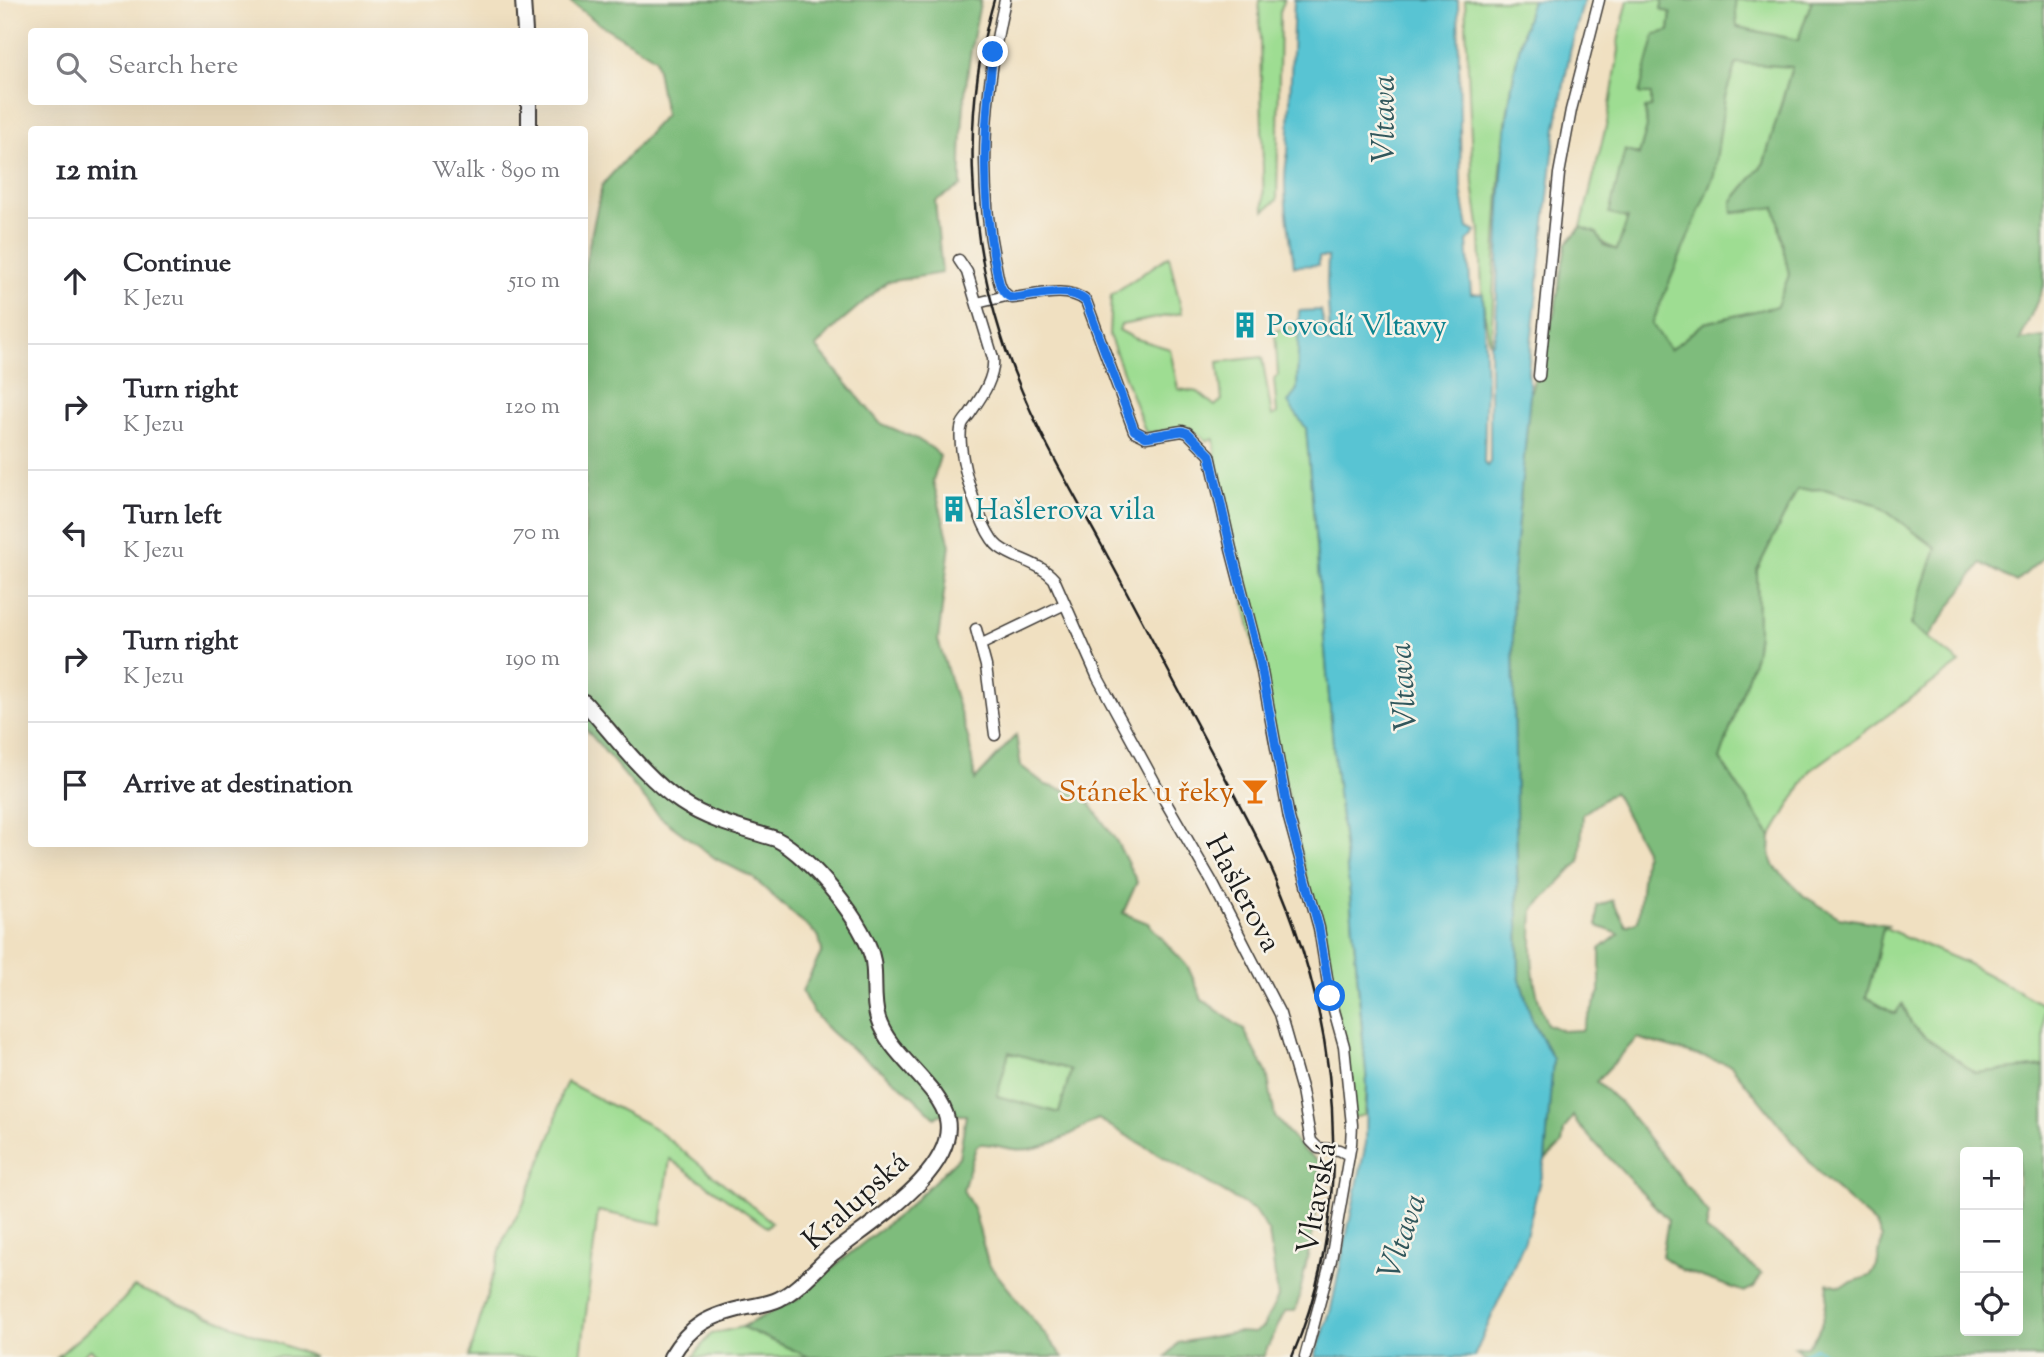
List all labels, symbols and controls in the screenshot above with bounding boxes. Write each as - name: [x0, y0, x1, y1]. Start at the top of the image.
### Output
- search box: [28, 28, 588, 105]
- route end: [977, 36, 1008, 67]
- icon: search: [52, 48, 90, 86]
- text: Search here: [108, 48, 238, 85]
- water label: Vltava: [1363, 75, 1409, 163]
- text: 12 min: [56, 150, 138, 193]
- text: Walk · 890 m: [432, 155, 560, 188]
- text: Continue: [123, 246, 231, 283]
- icon: ahead: [56, 262, 94, 300]
- text: 510 m: [508, 265, 560, 298]
- text: K Jezu: [123, 283, 184, 316]
- place label: Povodí Vltavy: [1266, 306, 1447, 349]
- building icon: Povodí Vltavy: [1230, 310, 1260, 340]
- text: Turn right: [123, 372, 238, 409]
- icon: right: [56, 388, 94, 426]
- text: 120 m: [505, 391, 560, 424]
- text: K Jezu: [123, 409, 184, 442]
- place label: Hašlerova vila: [975, 490, 1156, 533]
- building icon: Hašlerova vila: [939, 494, 969, 524]
- text: Turn left: [123, 498, 222, 535]
- icon: left: [56, 514, 94, 552]
- text: 70 m: [513, 517, 560, 550]
- text: K Jezu: [123, 535, 184, 568]
- text: Turn right: [123, 624, 238, 661]
- icon: right: [56, 640, 94, 678]
- water label: Vltava: [1379, 641, 1431, 732]
- text: 190 m: [505, 643, 560, 676]
- text: K Jezu: [123, 661, 184, 694]
- icon: arrive: [56, 766, 94, 804]
- text: Arrive at destination: [123, 767, 353, 804]
- place label: Stánek u řeky: [1059, 772, 1234, 815]
- bar icon: Stánek u řeky: [1240, 776, 1270, 806]
- street label: Hašlerova: [1193, 828, 1291, 961]
- route start: [1314, 980, 1345, 1011]
- street label: Vltavská: [1287, 1139, 1350, 1258]
- street label: Kralupská: [794, 1142, 920, 1261]
- map controls: [1960, 1147, 2023, 1336]
- button: +: [1960, 1147, 2023, 1210]
- water label: Vltava: [1368, 1188, 1440, 1286]
- button: −: [1960, 1210, 2023, 1273]
- button: locate: [1960, 1273, 2023, 1336]

